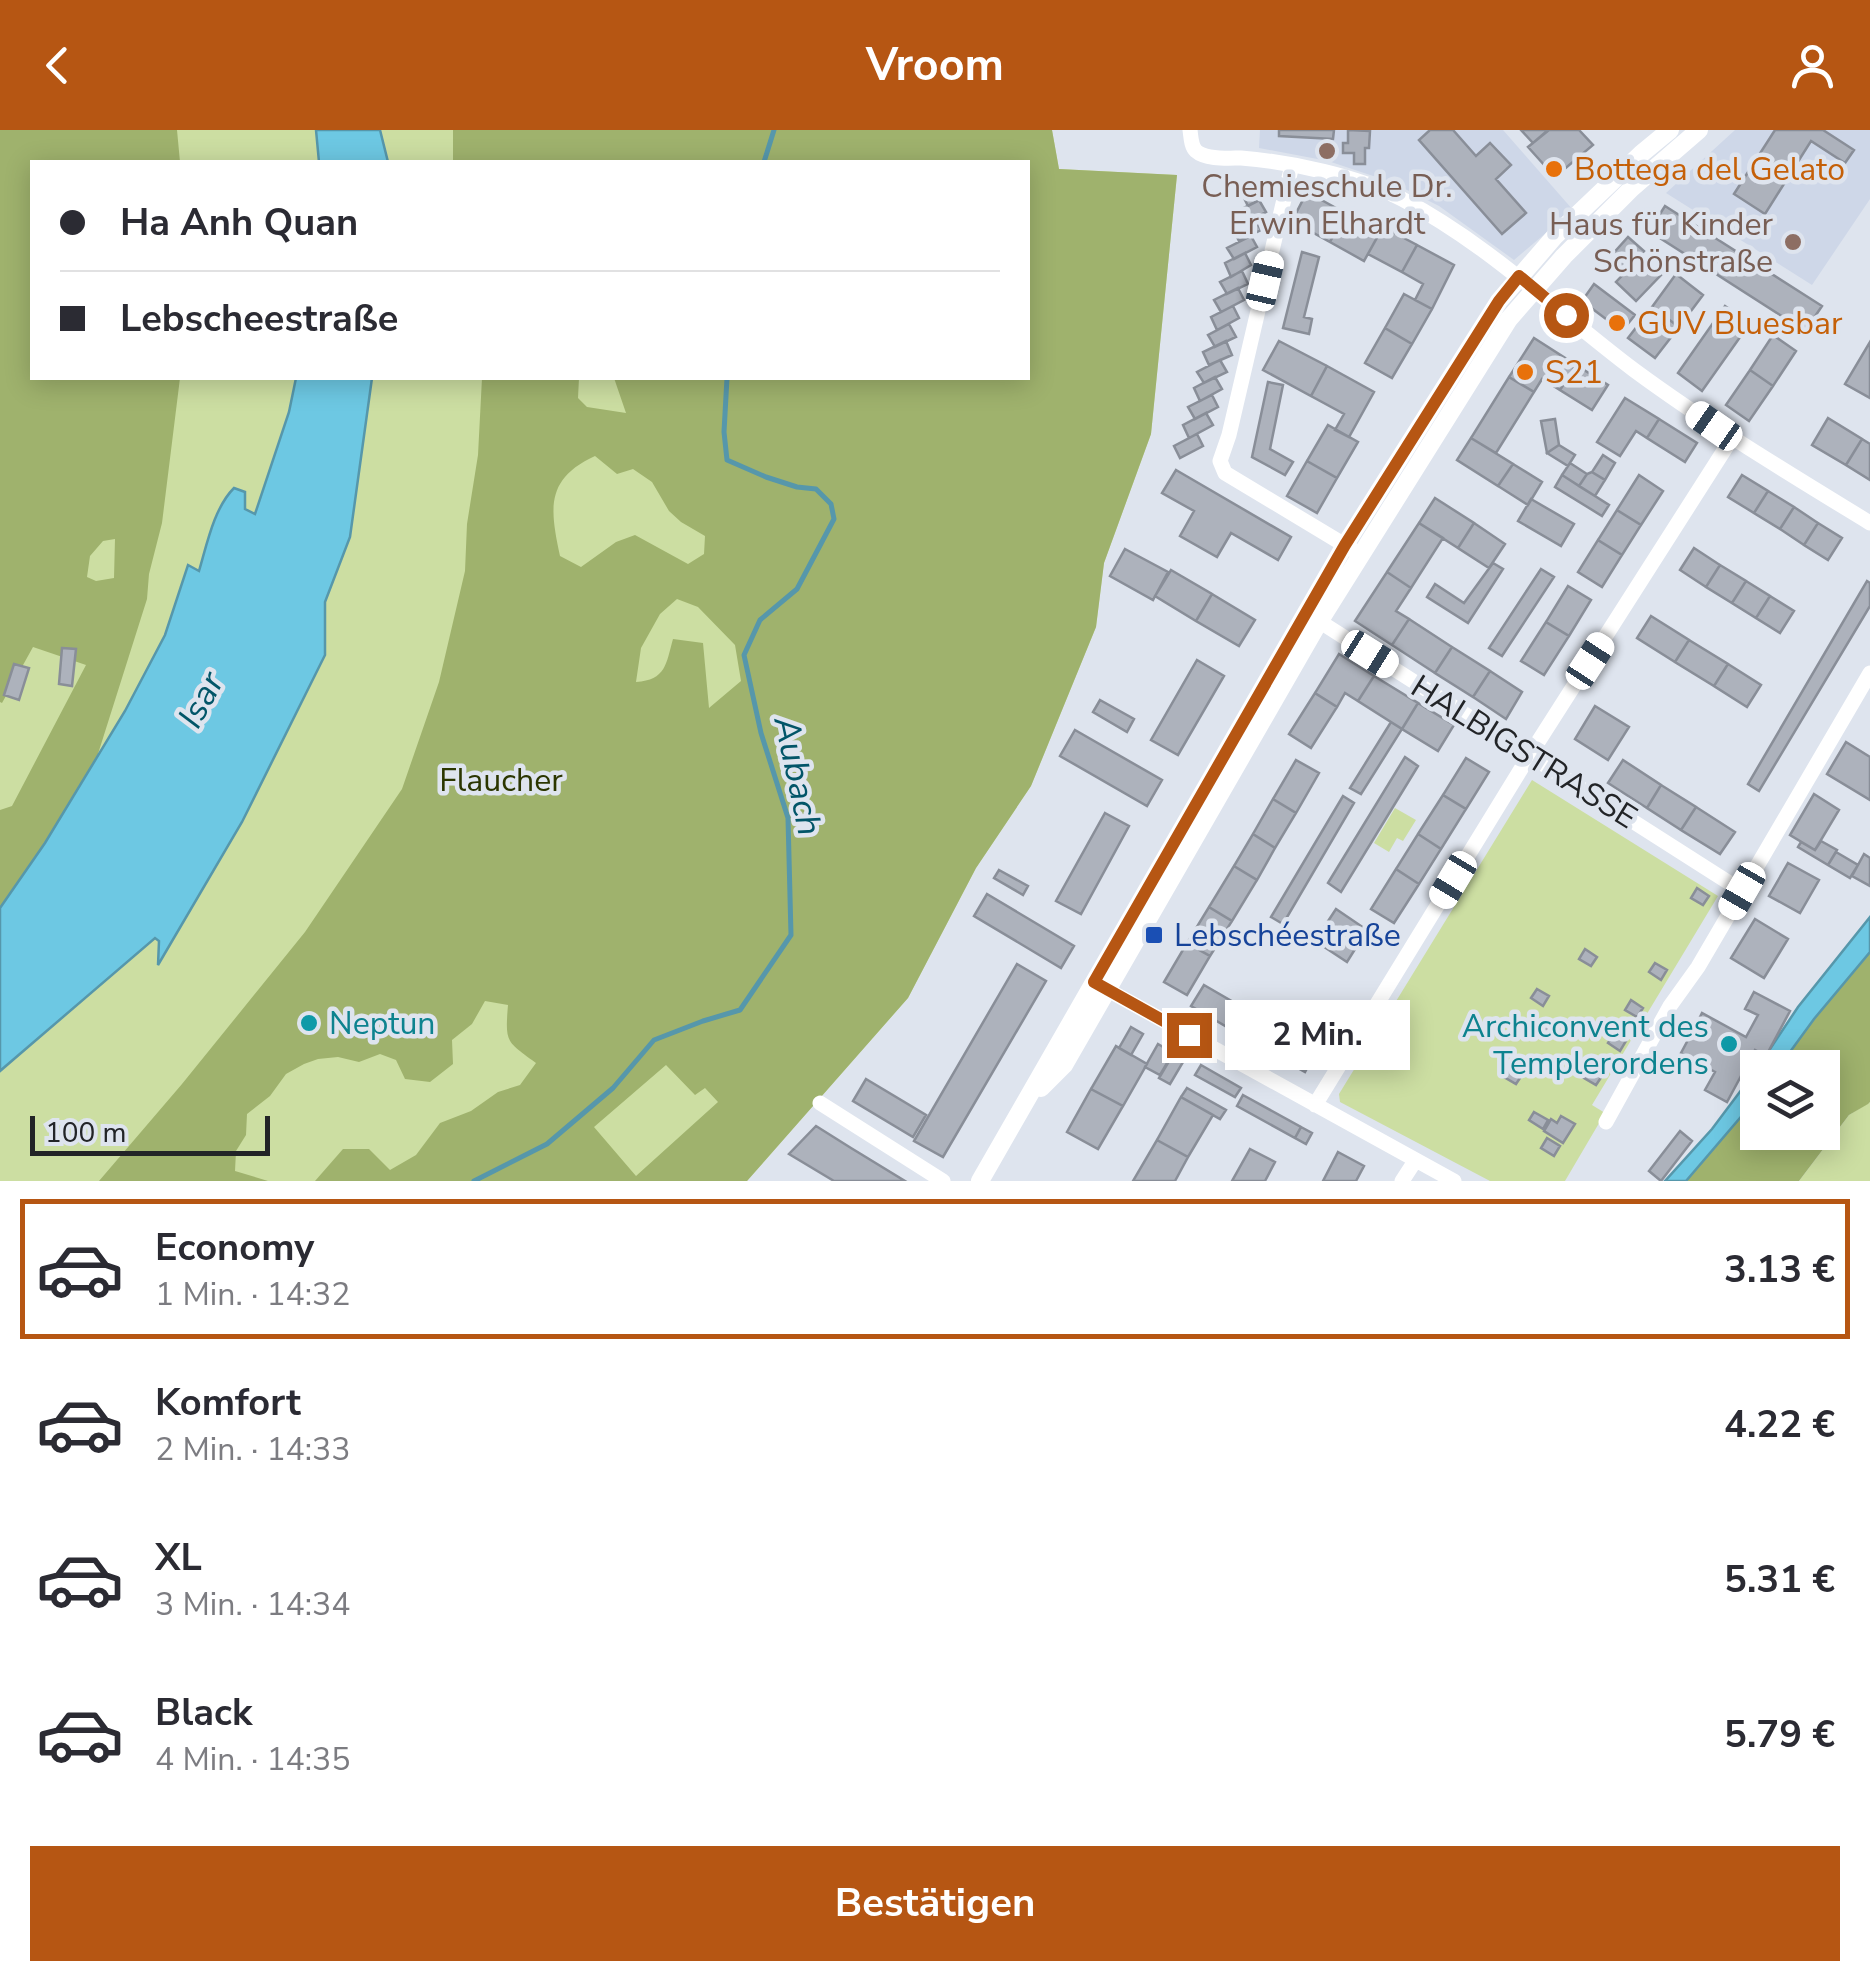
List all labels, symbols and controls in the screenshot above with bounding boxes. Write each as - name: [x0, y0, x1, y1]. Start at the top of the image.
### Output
- text: Vroom: [866, 35, 1004, 96]
- icon: back: [30, 38, 85, 93]
- icon: person: [1785, 38, 1840, 93]
- marker: Chemieschule Dr. Erwin Elhardt: [1316, 140, 1338, 162]
- place label: Bottega del Gelato: [1574, 148, 1845, 191]
- marker: Bottega del Gelato: [1543, 158, 1565, 180]
- place label: Chemieschule Dr. Erwin Elhardt: [1201, 165, 1453, 245]
- text: Ha Anh Quan: [120, 197, 358, 248]
- place label: Haus für Kinder Schönstraße: [1549, 203, 1774, 283]
- marker: Haus für Kinder Schönstraße: [1782, 231, 1804, 253]
- car: [1244, 248, 1286, 314]
- text: Lebscheestraße: [120, 293, 398, 344]
- route start: [1544, 293, 1589, 338]
- place label: GUV Bluesbar: [1637, 302, 1843, 345]
- marker: GUV Bluesbar: [1606, 312, 1628, 334]
- place label: S21: [1545, 351, 1603, 394]
- marker: S21: [1514, 361, 1536, 383]
- car: [1681, 397, 1747, 455]
- car: [1337, 625, 1403, 683]
- car: [1561, 628, 1619, 694]
- water label: Isar: [167, 663, 236, 736]
- street label: HALBIGSTRASSE: [1403, 665, 1645, 839]
- water label: Aubach: [762, 711, 833, 840]
- park label: Flaucher: [439, 759, 563, 802]
- car: [1425, 847, 1481, 913]
- car: [1714, 858, 1770, 924]
- place label: Lebschéestraße: [1174, 914, 1401, 957]
- marker: Lebschéestraße: [1143, 924, 1165, 946]
- callout: 2 Min.: [1224, 1000, 1409, 1070]
- place label: Neptun: [329, 1002, 436, 1045]
- place label: Archiconvent des Templerordens: [1462, 1005, 1709, 1085]
- marker: Neptun: [298, 1012, 320, 1034]
- route end: [1167, 1013, 1212, 1058]
- text: 2 Min.: [1272, 1013, 1363, 1056]
- marker: Archiconvent des Templerordens: [1718, 1033, 1740, 1055]
- map controls: [1740, 1050, 1840, 1150]
- button: layers: [1740, 1050, 1840, 1150]
- scale bar: [30, 1111, 270, 1156]
- text: 100 m: [45, 1114, 127, 1152]
- text: Economy: [155, 1222, 314, 1273]
- icon: car: [35, 1224, 125, 1314]
- text: 3.13 €: [1724, 1244, 1835, 1295]
- text: 1 Min. · 14:32: [155, 1273, 351, 1316]
- text: Komfort: [155, 1377, 301, 1428]
- icon: car: [35, 1379, 125, 1469]
- text: 4.22 €: [1724, 1399, 1835, 1450]
- text: 2 Min. · 14:33: [155, 1428, 351, 1471]
- text: XL: [155, 1532, 202, 1583]
- icon: car: [35, 1534, 125, 1624]
- text: 5.31 €: [1724, 1554, 1835, 1605]
- text: 3 Min. · 14:34: [155, 1583, 351, 1626]
- text: Black: [155, 1687, 252, 1738]
- icon: car: [35, 1689, 125, 1779]
- text: 5.79 €: [1724, 1709, 1835, 1760]
- text: 4 Min. · 14:35: [155, 1738, 351, 1781]
- button: Bestätigen: [30, 1846, 1840, 1961]

